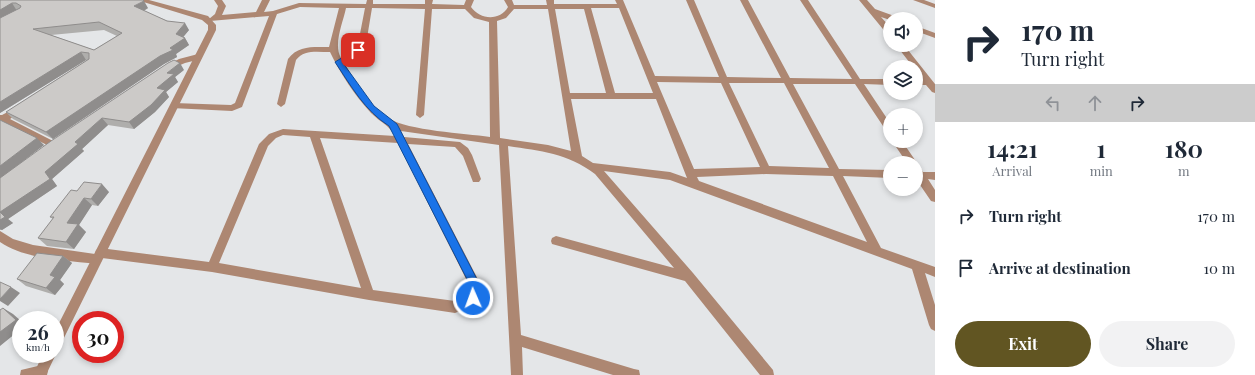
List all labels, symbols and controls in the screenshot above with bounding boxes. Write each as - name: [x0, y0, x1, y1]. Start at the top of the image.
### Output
- text: 170 m: [1021, 11, 1094, 48]
- map controls: [883, 12, 923, 196]
- button: sound: [883, 12, 923, 52]
- icon: right: [955, 16, 1007, 68]
- pin: [341, 33, 375, 67]
- icon: arrive: [347, 39, 369, 61]
- text: Turn right: [1021, 47, 1104, 71]
- button: layers: [883, 60, 923, 100]
- icon: left: [1042, 92, 1064, 114]
- icon: ahead: [1084, 92, 1106, 114]
- icon: right: [1126, 92, 1148, 114]
- button: +: [883, 108, 923, 148]
- text: 14:21: [987, 132, 1038, 164]
- text: 1: [1097, 132, 1106, 164]
- text: 180: [1165, 132, 1203, 164]
- button: −: [883, 156, 923, 196]
- text: Arrival: [992, 162, 1032, 179]
- text: min: [1090, 162, 1113, 179]
- text: m: [1178, 162, 1190, 179]
- icon: right: [955, 205, 977, 227]
- text: Turn right: [989, 206, 1062, 226]
- text: 170 m: [1197, 206, 1235, 226]
- icon: arrive: [955, 257, 977, 279]
- text: Arrive at destination: [989, 258, 1131, 278]
- text: 10 m: [1203, 258, 1235, 278]
- position arrow: [452, 277, 494, 319]
- speed limit sign: 30: [72, 311, 124, 363]
- text: 26: [27, 318, 49, 345]
- button: Exit: [955, 321, 1091, 367]
- button: Share: [1099, 321, 1235, 367]
- text: km/h: [26, 340, 50, 354]

